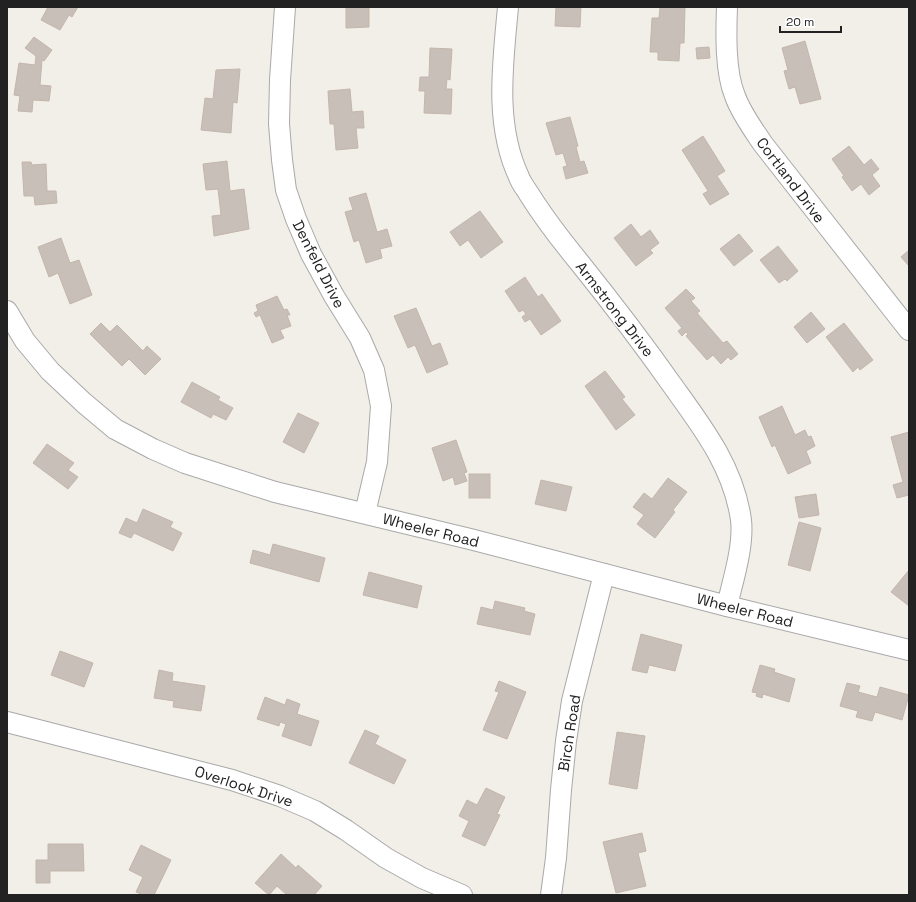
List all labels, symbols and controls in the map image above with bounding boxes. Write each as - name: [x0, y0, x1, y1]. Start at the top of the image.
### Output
- scale bar: [780, 8, 841, 34]
- text: 20 m: [786, 14, 814, 30]
- street label: Cortland Drive: [753, 133, 829, 227]
- street label: Denfeld Drive: [289, 217, 349, 311]
- street label: Armstrong Drive: [572, 257, 658, 361]
- street label: Wheeler Road: [381, 509, 481, 551]
- street label: Wheeler Road: [695, 589, 795, 631]
- street label: Birch Road: [554, 693, 584, 773]
- street label: Overlook Drive: [192, 761, 296, 811]

